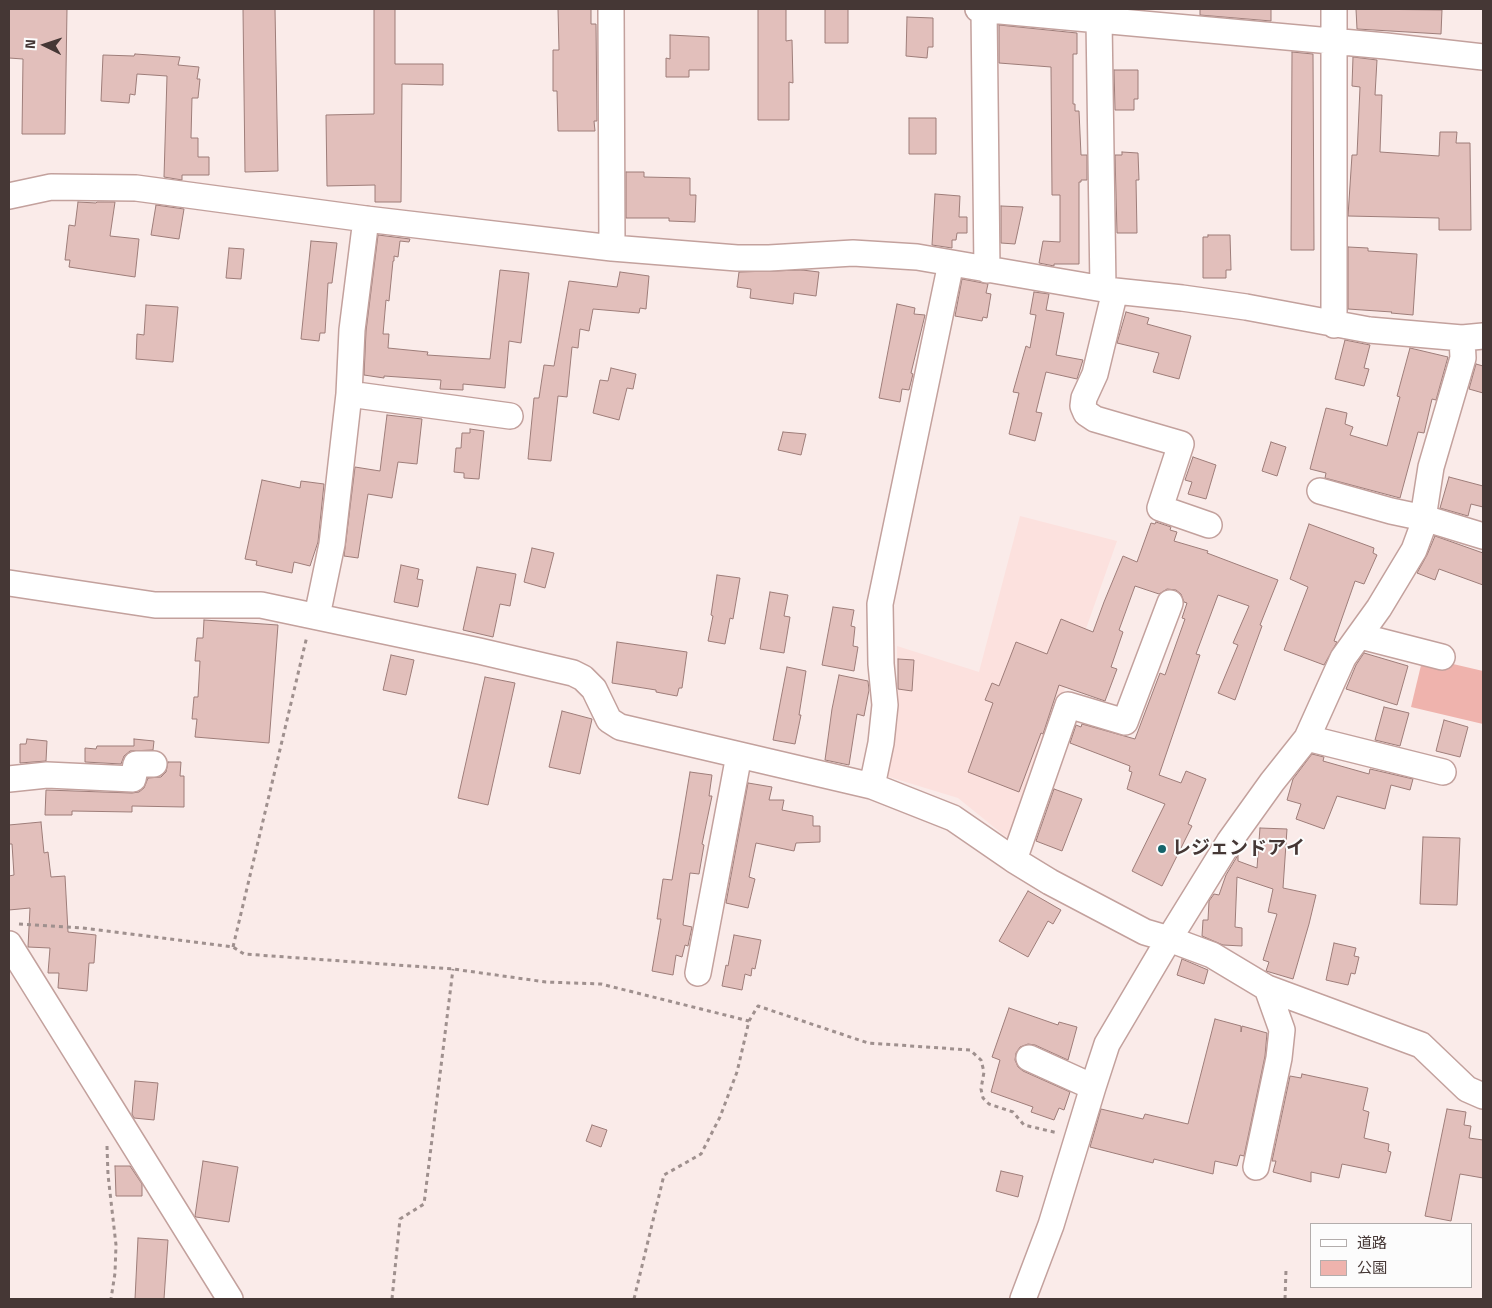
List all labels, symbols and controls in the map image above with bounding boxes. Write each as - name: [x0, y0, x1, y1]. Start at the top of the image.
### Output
- north arrow: [20, 20, 70, 70]
- text: N: [19, 38, 40, 49]
- place label: レジェンドアイ: [1172, 838, 1305, 860]
- marker: レジェンドアイ: [1156, 843, 1168, 855]
- legend: [1310, 1223, 1472, 1288]
- text: 道路: [1357, 1231, 1387, 1254]
- text: 公園: [1357, 1256, 1387, 1279]

